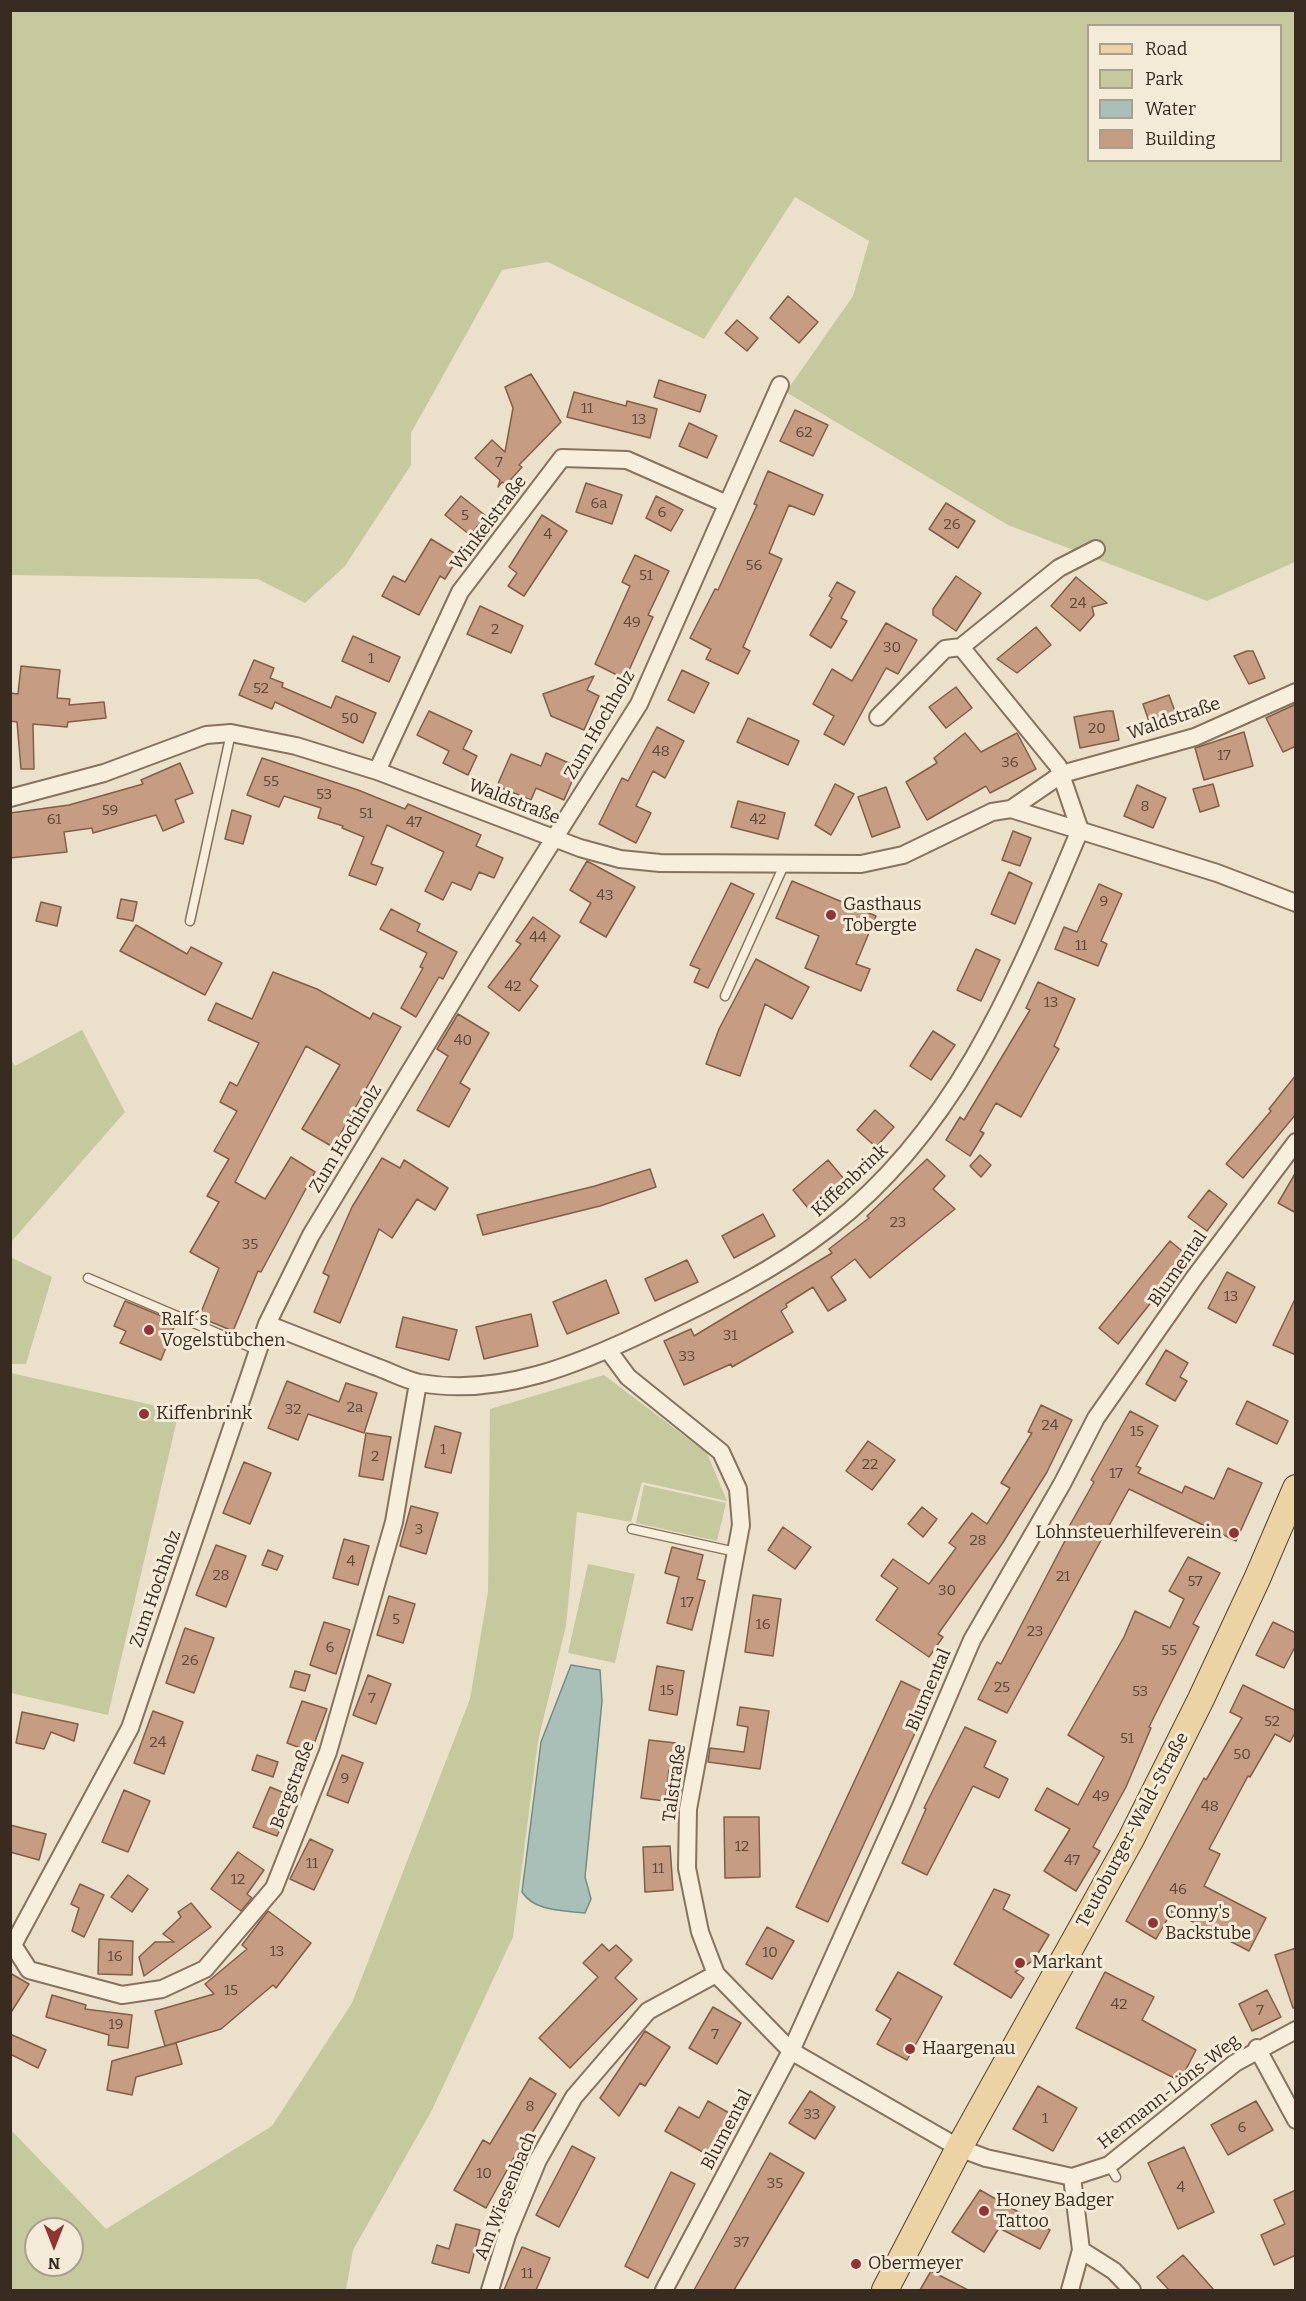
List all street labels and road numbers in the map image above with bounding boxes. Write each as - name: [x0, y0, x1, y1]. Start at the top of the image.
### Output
- street label: Winkelstraße: [446, 471, 532, 575]
- street label: Zum Hochholz: [560, 667, 640, 783]
- street label: Waldstraße: [1125, 693, 1223, 745]
- street label: Waldstraße: [465, 775, 563, 829]
- street label: Zum Hochholz: [305, 1081, 387, 1197]
- street label: Kiffenbrink: [807, 1140, 893, 1222]
- street label: Blumental: [1144, 1227, 1212, 1311]
- street label: Zum Hochholz: [126, 1528, 186, 1650]
- street label: Blumental: [902, 1646, 956, 1734]
- street label: Teutoburger-Wald-Straße: [1072, 1729, 1194, 1931]
- street label: Bergstraße: [266, 1738, 320, 1832]
- street label: Talstraße: [659, 1743, 691, 1823]
- street label: Hermann-Löns-Weg: [1094, 2030, 1244, 2154]
- street label: Blumental: [697, 2086, 757, 2174]
- street label: Am Wiesenbach: [470, 2129, 542, 2263]

